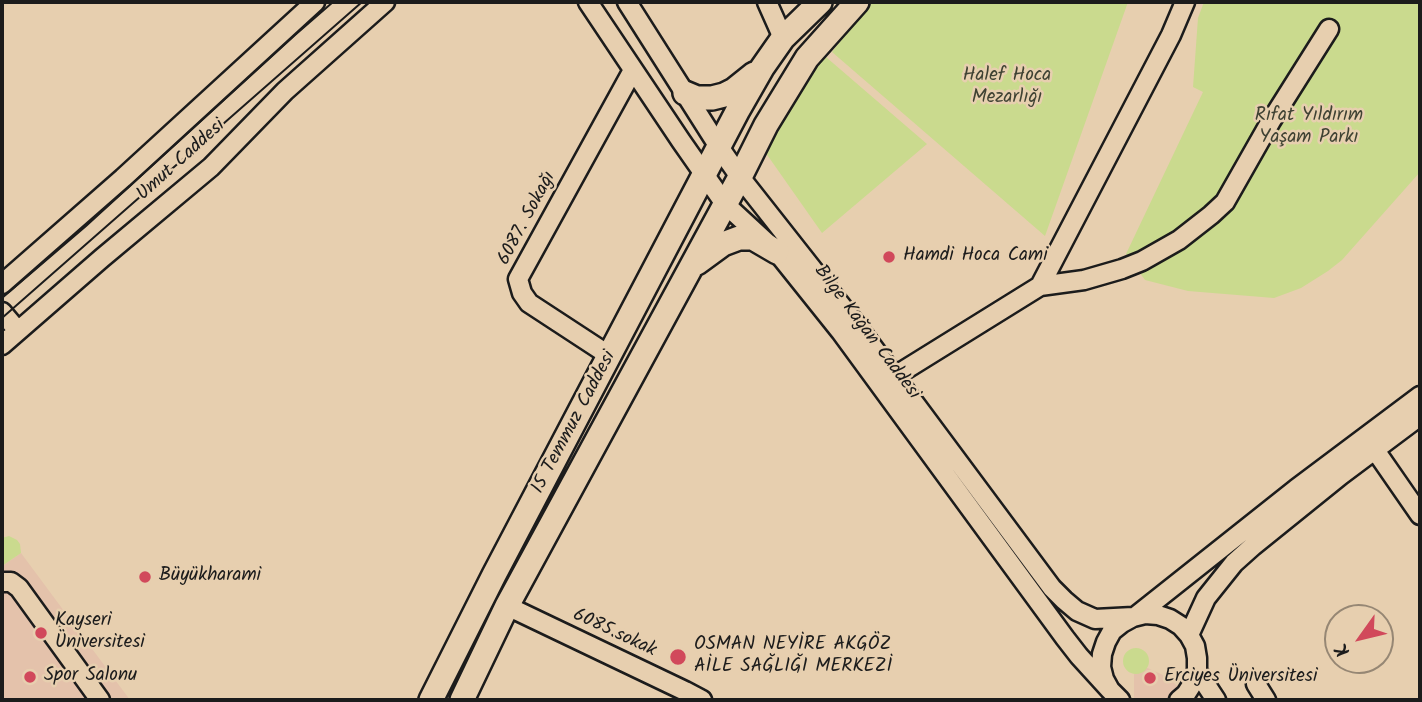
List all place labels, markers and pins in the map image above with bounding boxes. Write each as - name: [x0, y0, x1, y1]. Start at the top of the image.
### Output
- place label: Hamdi Hoca Cami: [903, 246, 1048, 268]
- marker: Hamdi Hoca Cami: [881, 249, 897, 265]
- place label: Büyükharami: [159, 566, 261, 588]
- marker: Büyükharami: [137, 569, 153, 585]
- place label: Kayseri Üniversitesi: [55, 611, 145, 655]
- marker: Kayseri Üniversitesi: [33, 625, 49, 641]
- place label: OSMAN NEYİRE AKGÖZ AİLE SAĞLIĞI MERKEZİ: [694, 635, 892, 679]
- marker: OSMAN NEYİRE AKGÖZ AİLE SAĞLIĞI MERKEZİ: [668, 647, 688, 667]
- place label: Spor Salonu: [44, 666, 137, 688]
- place label: Erciyes Üniversitesi: [1164, 667, 1317, 689]
- marker: Spor Salonu: [22, 669, 38, 685]
- marker: Erciyes Üniversitesi: [1142, 670, 1158, 686]

